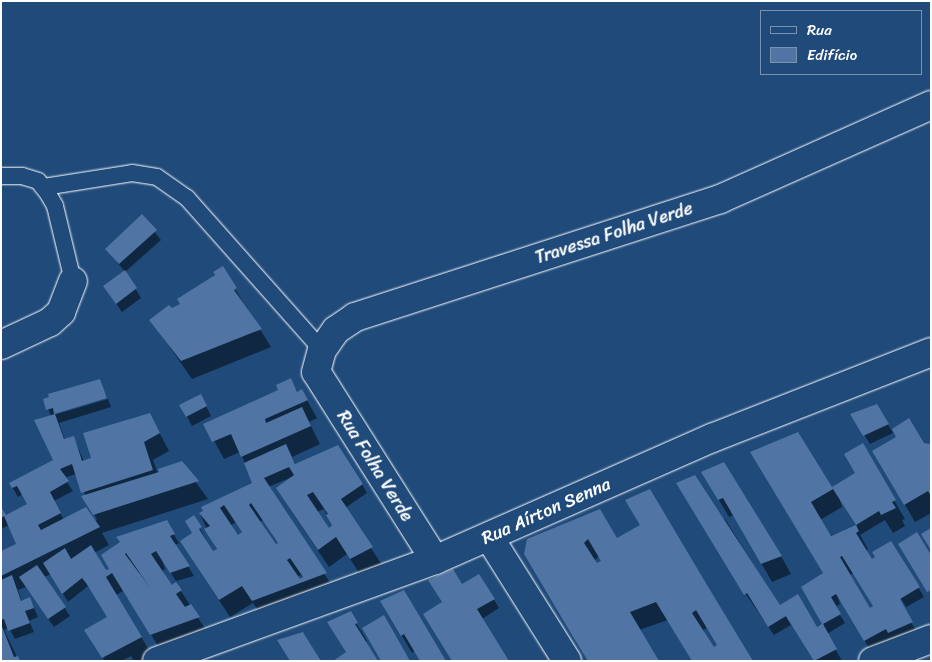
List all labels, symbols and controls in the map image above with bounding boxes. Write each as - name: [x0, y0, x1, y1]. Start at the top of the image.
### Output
- legend: [760, 10, 922, 75]
- text: Rua: [807, 17, 832, 43]
- text: Edifício: [807, 42, 857, 68]
- street label: Travessa Folha Verde: [533, 197, 695, 269]
- street label: Rua Folha Verde: [332, 407, 418, 525]
- street label: Rua Aírton Senna: [478, 473, 614, 549]

